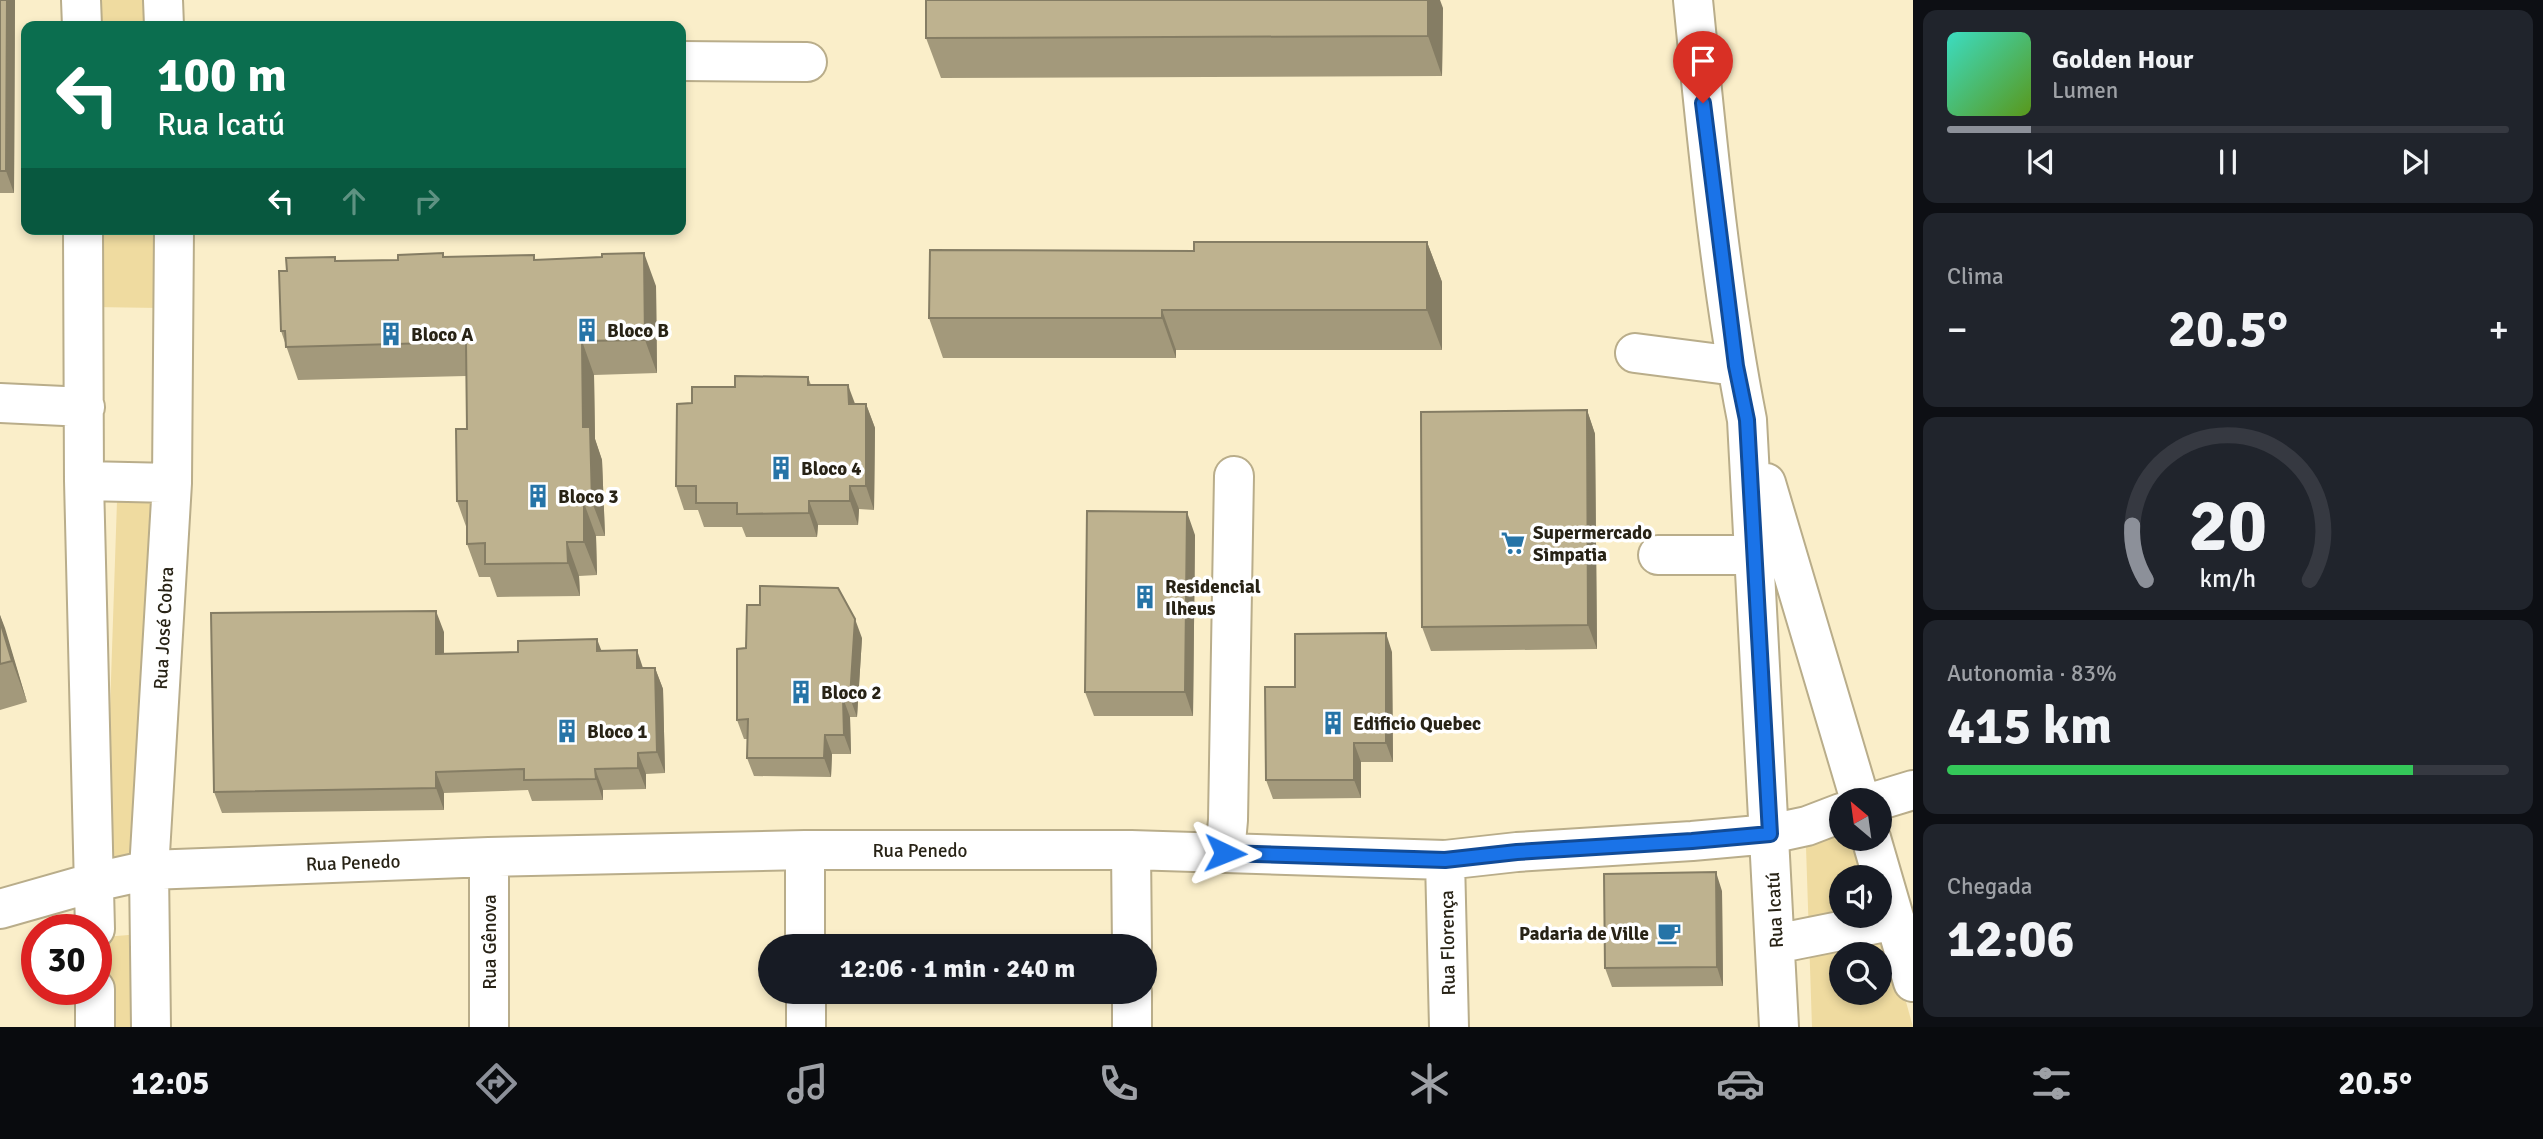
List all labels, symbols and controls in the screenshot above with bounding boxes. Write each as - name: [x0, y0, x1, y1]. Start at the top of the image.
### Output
- pin: [1673, 31, 1733, 103]
- icon: arrive: [1684, 42, 1722, 80]
- text: Golden Hour: [2052, 44, 2193, 76]
- text: 100 m: [157, 45, 287, 105]
- icon: left: [42, 49, 133, 140]
- text: Lumen: [2052, 76, 2118, 105]
- text: Rua Icatú: [157, 105, 285, 144]
- icon: previous: [2022, 143, 2060, 181]
- icon: pause: [2209, 143, 2247, 181]
- icon: next: [2396, 143, 2434, 181]
- icon: left: [262, 182, 300, 220]
- icon: ahead: [335, 182, 373, 220]
- icon: right: [408, 182, 446, 220]
- text: Clima: [1947, 262, 2004, 291]
- text: 20.5°: [2168, 297, 2288, 361]
- text: −: [1947, 306, 1968, 353]
- text: +: [2488, 306, 2509, 353]
- building icon: Bloco B: [573, 316, 601, 344]
- place label: Bloco B: [607, 319, 669, 343]
- building icon: Bloco A: [377, 320, 405, 348]
- place label: Bloco A: [411, 323, 473, 347]
- building icon: Bloco 4: [767, 454, 795, 482]
- place label: Bloco 4: [801, 457, 862, 481]
- building icon: Bloco 3: [524, 482, 552, 510]
- text: 20: [2189, 482, 2267, 571]
- place label: Bloco 3: [558, 485, 619, 509]
- place label: Supermercado Simpatia: [1533, 521, 1652, 567]
- supermarket icon: Supermercado Simpatia: [1499, 529, 1527, 557]
- text: km/h: [2200, 562, 2256, 593]
- street label: Rua José Cobra: [149, 566, 179, 690]
- place label: Residencial Ilheus: [1165, 575, 1261, 621]
- building icon: Residencial Ilheus: [1131, 583, 1159, 611]
- text: Autonomia · 83%: [1947, 659, 2117, 688]
- building icon: Bloco 2: [787, 678, 815, 706]
- place label: Bloco 2: [821, 681, 882, 705]
- text: 415 km: [1947, 694, 2112, 758]
- building icon: Edificio Quebec: [1319, 709, 1347, 737]
- place label: Edificio Quebec: [1353, 712, 1481, 736]
- building icon: Bloco 1: [553, 717, 581, 745]
- place label: Bloco 1: [587, 720, 648, 744]
- north arrow: [1829, 788, 1892, 850]
- map controls: [1829, 788, 1892, 1005]
- position arrow: [1188, 816, 1262, 890]
- street label: Rua Penedo: [873, 839, 968, 863]
- street label: Rua Penedo: [305, 849, 401, 877]
- button: sound: [1829, 865, 1892, 928]
- street label: Rua Icatú: [1761, 871, 1789, 949]
- text: Chegada: [1947, 872, 2032, 901]
- street label: Rua Florença: [1435, 890, 1461, 996]
- street label: Rua Gênova: [478, 894, 502, 990]
- text: 12:06: [1947, 907, 2075, 971]
- speed limit sign: 30: [21, 914, 112, 1005]
- cafe icon: Padaria de Ville: [1655, 919, 1683, 947]
- place label: Padaria de Ville: [1519, 922, 1649, 946]
- button: search: [1829, 942, 1892, 1005]
- text: 12:06 · 1 min · 240 m: [840, 953, 1075, 985]
- icon: directions: [472, 1059, 521, 1108]
- icon: music: [783, 1059, 832, 1108]
- icon: phone: [1094, 1059, 1143, 1108]
- icon: climate: [1405, 1059, 1454, 1108]
- icon: car: [1716, 1059, 1765, 1108]
- icon: filters: [2027, 1059, 2076, 1108]
- text: 12:05: [131, 1064, 210, 1103]
- text: 20.5°: [2338, 1064, 2412, 1103]

